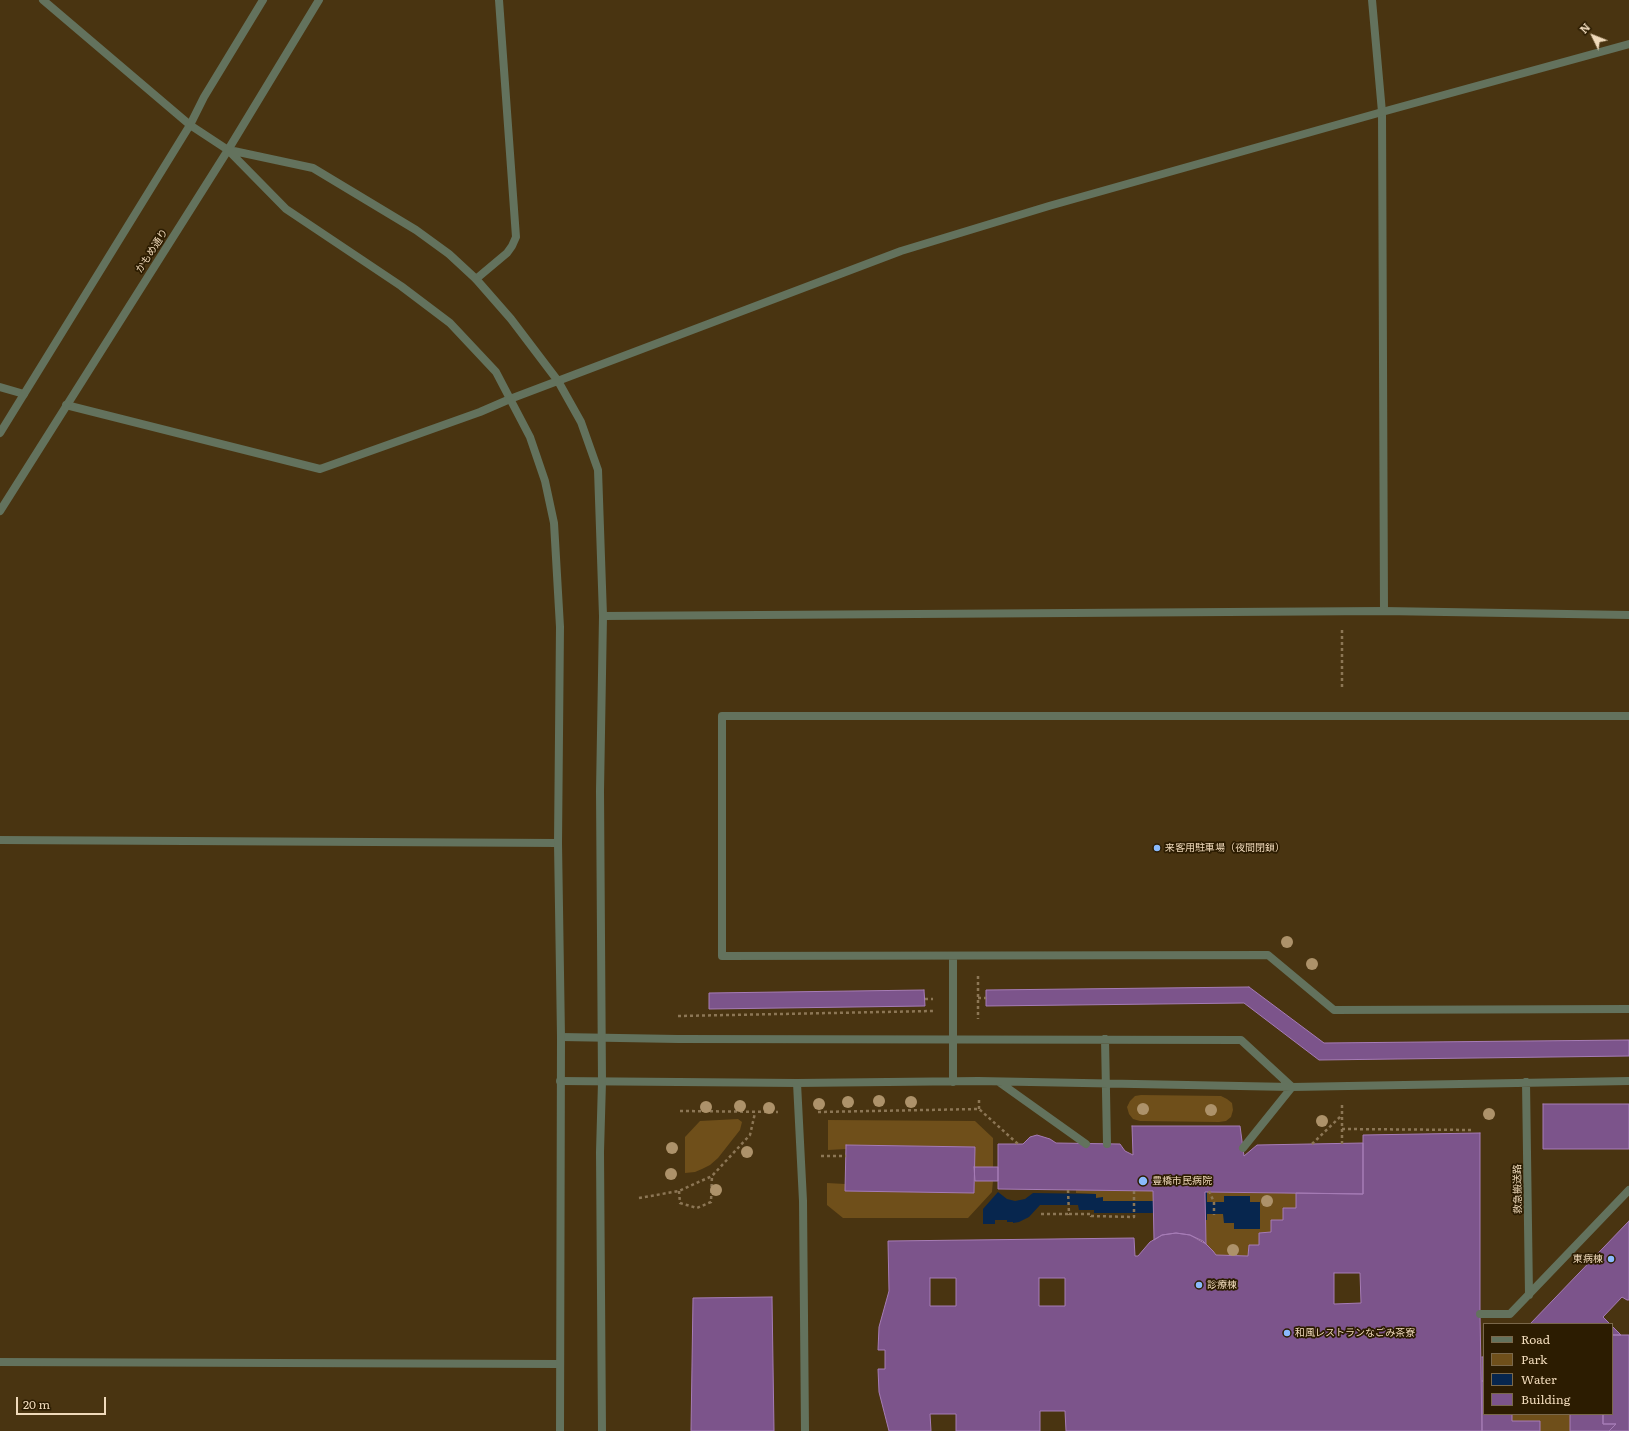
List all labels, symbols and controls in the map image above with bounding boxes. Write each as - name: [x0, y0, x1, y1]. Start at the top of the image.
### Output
- north arrow: [1573, 16, 1613, 56]
- text: N: [1575, 19, 1593, 37]
- street label: かもめ通り: [133, 227, 171, 275]
- place label: 来客用駐車場（夜間閉鎖）: [1165, 842, 1285, 854]
- marker: 来客用駐車場（夜間閉鎖）: [1152, 843, 1162, 853]
- street label: 救急搬送路: [1512, 1164, 1524, 1214]
- marker: 豊橋市民病院: [1137, 1175, 1149, 1187]
- place label: 豊橋市民病院: [1152, 1175, 1212, 1187]
- place label: 東病棟: [1573, 1253, 1603, 1265]
- marker: 東病棟: [1606, 1254, 1616, 1264]
- place label: 診療棟: [1207, 1279, 1237, 1291]
- marker: 診療棟: [1194, 1280, 1204, 1290]
- legend: [1483, 1323, 1613, 1415]
- place label: 和風レストランなごみ茶寮: [1295, 1327, 1415, 1339]
- marker: 和風レストランなごみ茶寮: [1282, 1328, 1292, 1338]
- text: Road: [1521, 1330, 1550, 1348]
- text: Park: [1521, 1350, 1547, 1368]
- text: Water: [1521, 1370, 1557, 1388]
- scale bar: [18, 1389, 108, 1415]
- text: Building: [1521, 1390, 1570, 1408]
- text: 20 m: [23, 1395, 50, 1413]

